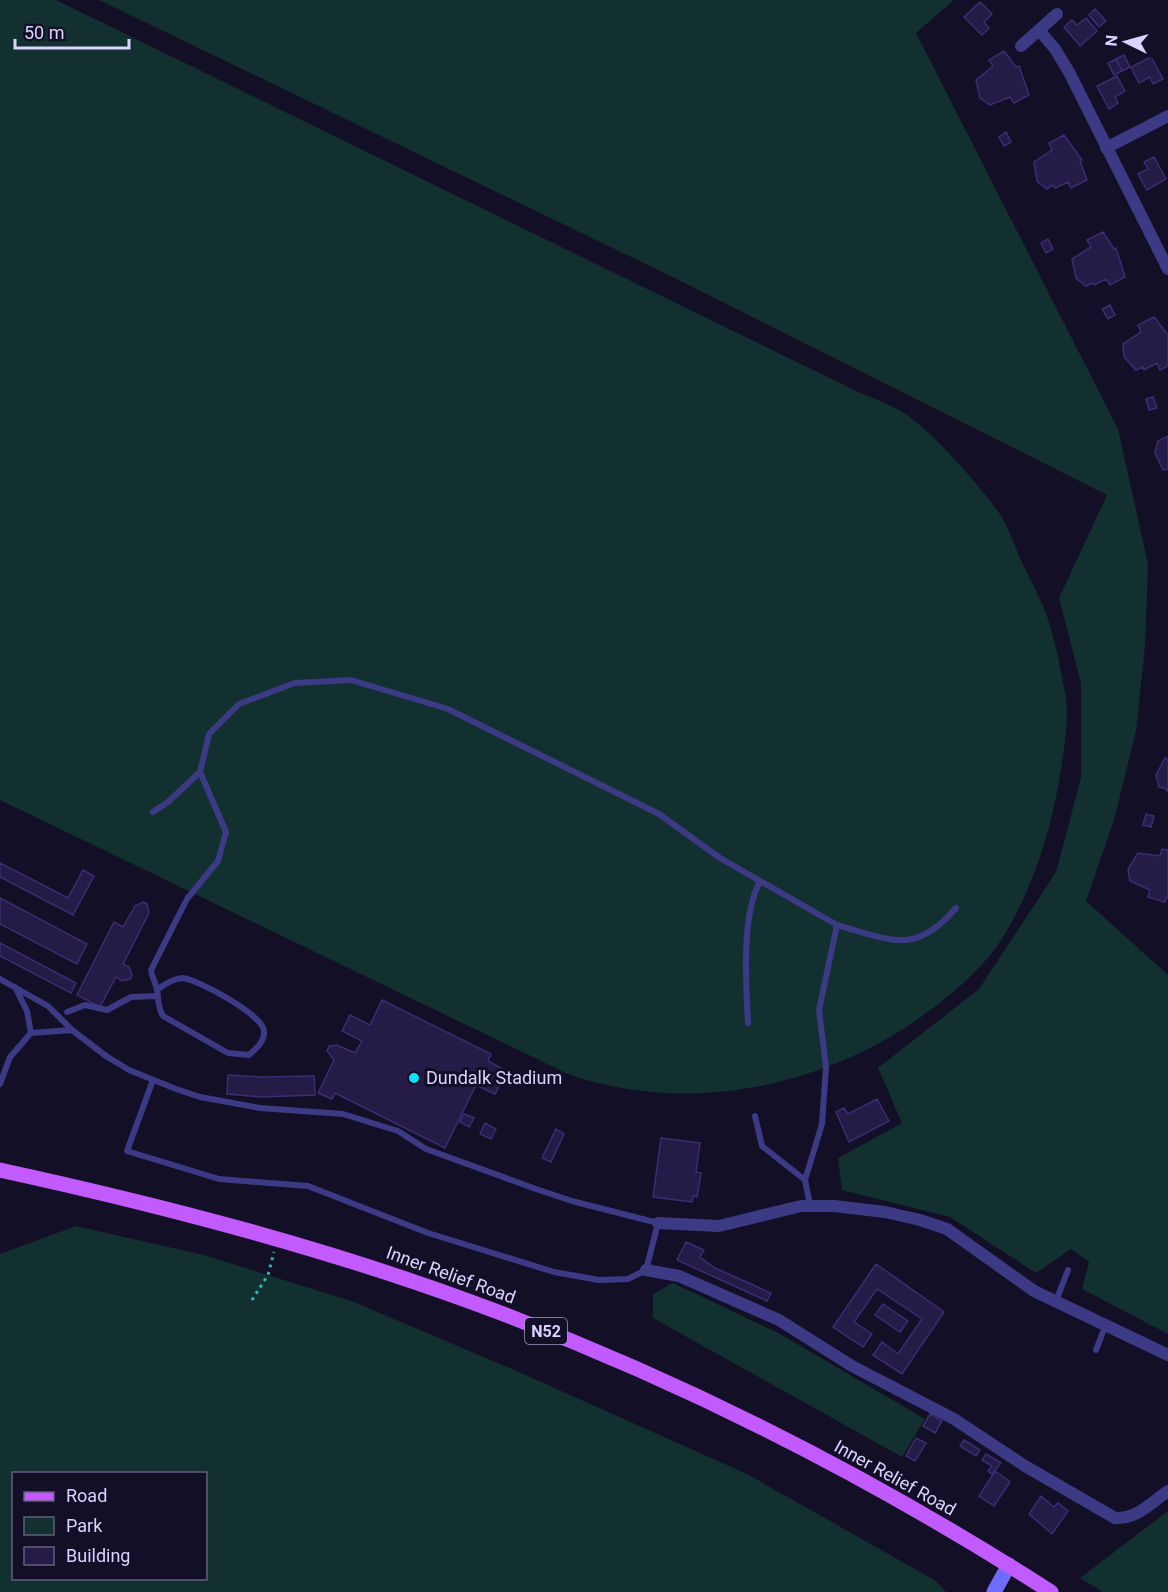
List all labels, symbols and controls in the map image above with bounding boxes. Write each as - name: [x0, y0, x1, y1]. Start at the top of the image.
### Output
- scale bar: [15, 12, 129, 50]
- north arrow: [1096, 12, 1156, 72]
- text: 50 m: [24, 22, 64, 43]
- text: N: [1102, 34, 1122, 47]
- place label: Dundalk Stadium: [426, 1067, 562, 1088]
- marker: Dundalk Stadium: [407, 1071, 421, 1085]
- street label: Inner Relief Road: [384, 1241, 519, 1308]
- road number: N52: [525, 1318, 567, 1344]
- street label: Inner Relief Road: [831, 1435, 960, 1520]
- legend: [12, 1472, 207, 1580]
- text: Road: [66, 1485, 107, 1506]
- text: Park: [66, 1515, 103, 1536]
- text: Building: [66, 1545, 130, 1566]

